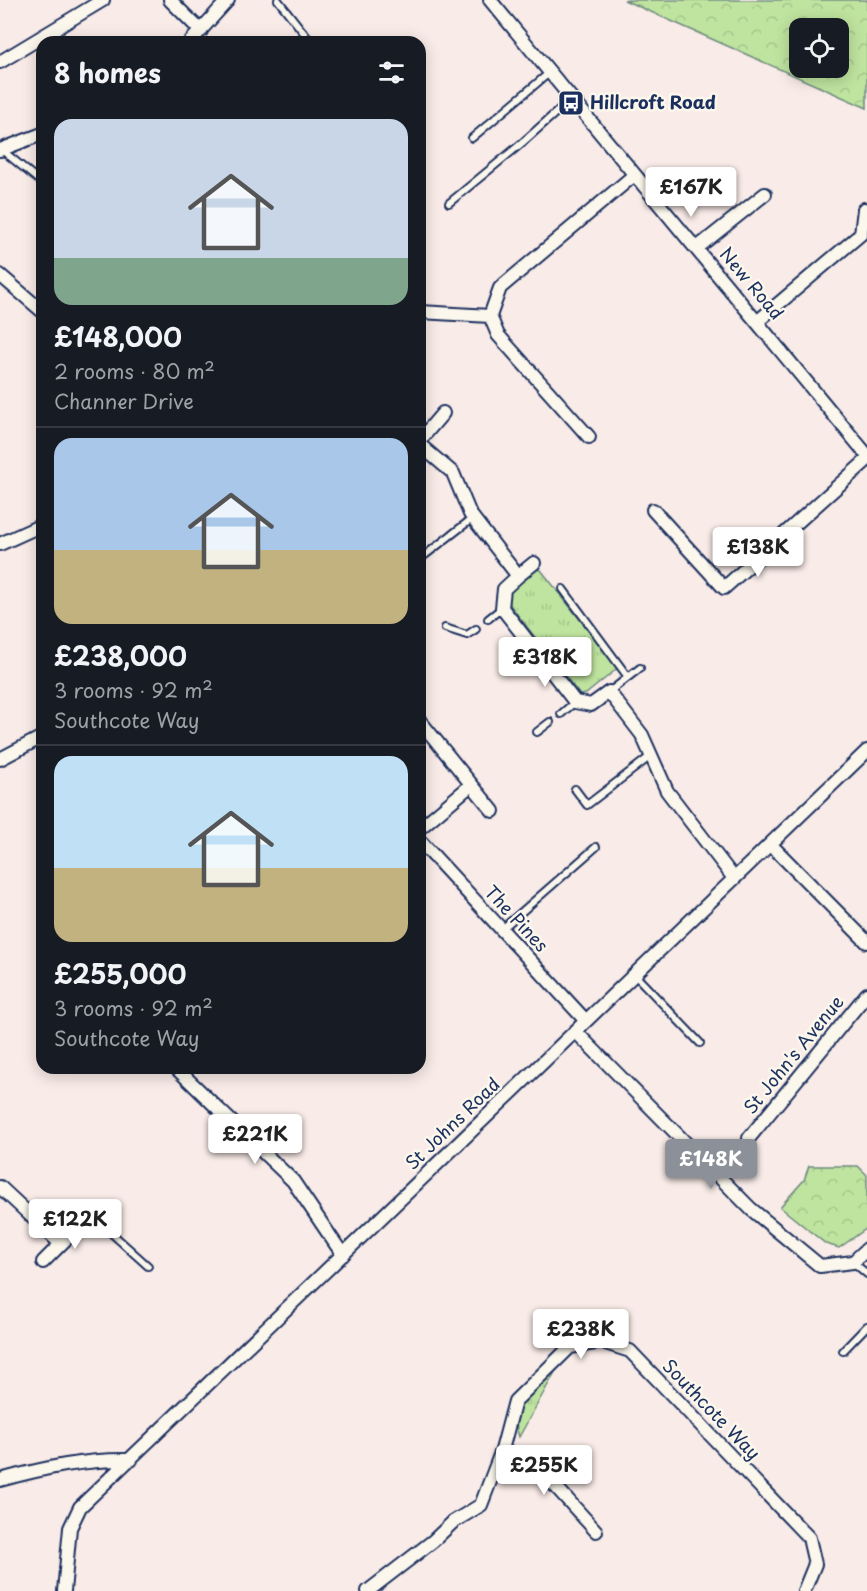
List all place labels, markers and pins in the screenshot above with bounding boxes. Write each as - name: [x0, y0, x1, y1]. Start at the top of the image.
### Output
- bus stop icon: Hillcroft Road: [556, 88, 586, 118]
- place label: Hillcroft Road: [590, 88, 716, 115]
- pin: £167K: [649, 167, 733, 218]
- pin: £138K: [716, 527, 800, 578]
- pin: £318K: [503, 637, 587, 688]
- pin: £221K: [213, 1114, 297, 1165]
- pin: £148K: [669, 1139, 753, 1190]
- pin: £122K: [33, 1199, 117, 1250]
- pin: £238K: [539, 1309, 623, 1360]
- pin: £255K: [502, 1445, 586, 1496]

